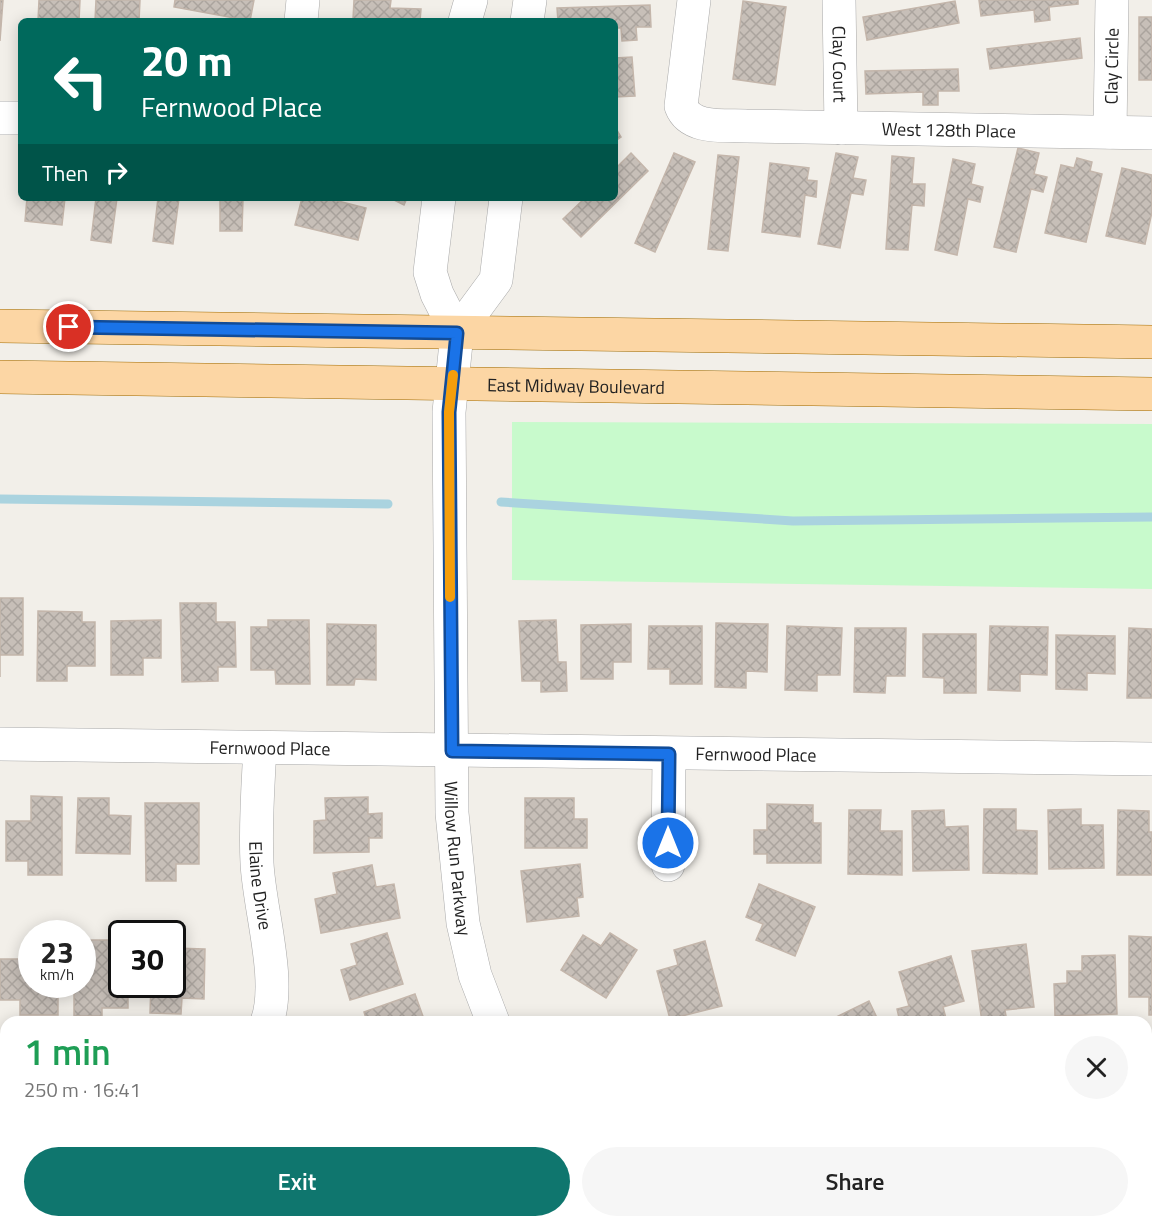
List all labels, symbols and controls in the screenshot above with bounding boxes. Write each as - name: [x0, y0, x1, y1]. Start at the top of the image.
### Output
- street label: Clay Court: [826, 25, 854, 103]
- text: 20 m: [141, 28, 233, 92]
- street label: Clay Circle: [1097, 28, 1125, 104]
- icon: left: [42, 42, 120, 120]
- text: Fernwood Place: [141, 86, 322, 127]
- street label: West 128th Place: [881, 115, 1016, 144]
- text: Then: [42, 156, 88, 190]
- icon: right: [100, 156, 133, 189]
- pin: [43, 301, 94, 352]
- icon: arrive: [52, 310, 85, 343]
- street label: East Midway Boulevard: [487, 371, 665, 400]
- street label: Fernwood Place: [209, 733, 331, 762]
- street label: Fernwood Place: [695, 740, 817, 768]
- street label: Willow Run Parkway: [438, 781, 479, 939]
- position arrow: [636, 811, 700, 875]
- street label: Elaine Drive: [243, 841, 280, 932]
- speed limit sign: 30: [108, 920, 186, 998]
- text: 23: [40, 929, 74, 975]
- text: km/h: [40, 963, 74, 986]
- text: 1 min: [24, 1024, 111, 1079]
- button: close: [1065, 1036, 1128, 1099]
- text: 250 m · 16:41: [24, 1074, 141, 1105]
- button: Exit: [24, 1147, 570, 1216]
- button: Share: [582, 1147, 1128, 1216]

